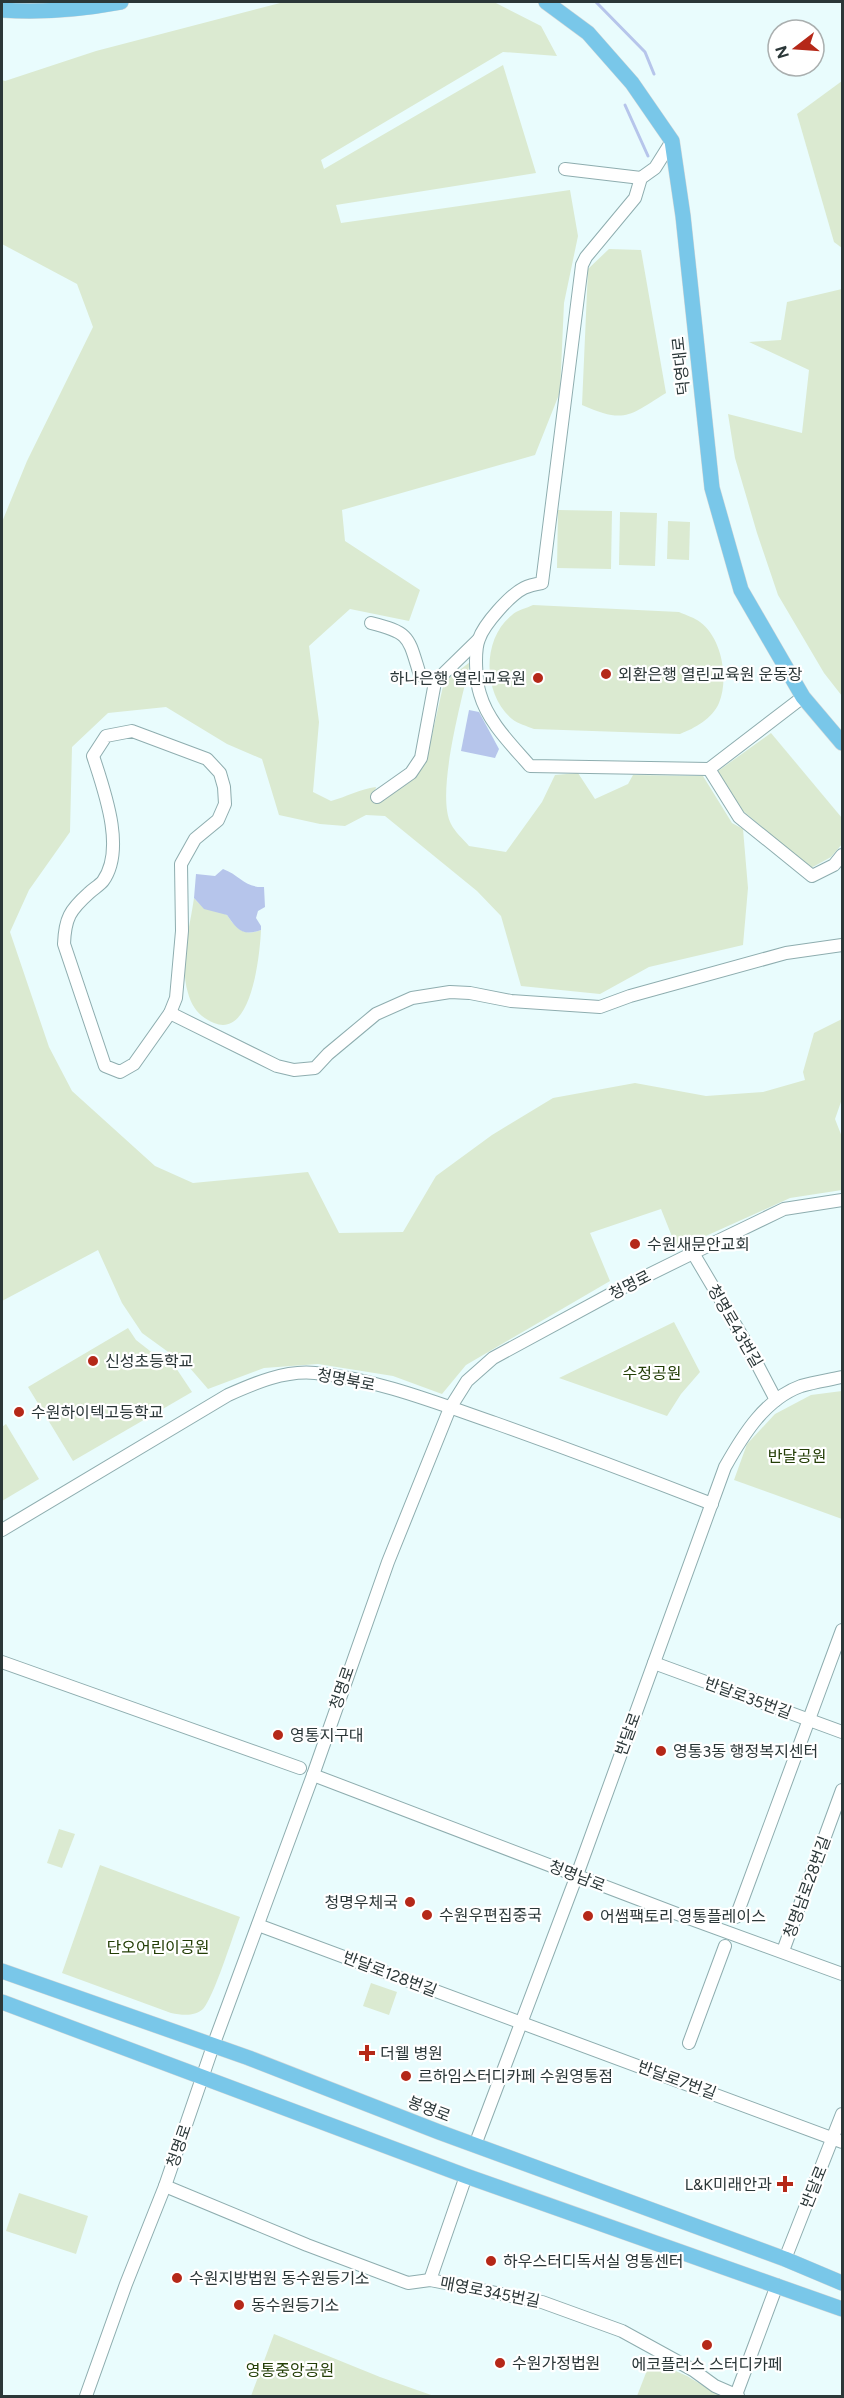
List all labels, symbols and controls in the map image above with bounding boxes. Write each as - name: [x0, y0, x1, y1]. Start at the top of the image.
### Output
- north arrow: [766, 18, 826, 78]
- text: N: [771, 44, 793, 61]
- street label: 덕영대로: [668, 335, 694, 396]
- place label: 외환은행 열린교육원 운동장: [618, 665, 803, 684]
- marker: 외환은행 열린교육원 운동장: [599, 667, 613, 681]
- place label: 하나은행 열린교육원: [390, 669, 526, 688]
- marker: 하나은행 열린교육원: [531, 671, 545, 685]
- place label: 수원새문안교회: [647, 1235, 750, 1254]
- marker: 수원새문안교회: [628, 1237, 642, 1251]
- street label: 청명로: [606, 1266, 654, 1303]
- street label: 청명로43번길: [704, 1281, 766, 1371]
- place label: 신성초등학교: [105, 1352, 193, 1371]
- marker: 신성초등학교: [86, 1354, 100, 1368]
- park label: 수정공원: [623, 1364, 681, 1383]
- street label: 청명북로: [315, 1365, 377, 1395]
- place label: 수원하이텍고등학교: [31, 1403, 163, 1422]
- marker: 수원하이텍고등학교: [12, 1405, 26, 1419]
- park label: 반달공원: [768, 1447, 826, 1466]
- street label: 청명로: [326, 1664, 358, 1712]
- street label: 반달로35번길: [702, 1673, 794, 1723]
- street label: 반달로: [612, 1710, 645, 1758]
- place label: 영통지구대: [290, 1726, 364, 1745]
- marker: 영통지구대: [271, 1728, 285, 1742]
- place label: 영통3동 행정복지센터: [673, 1742, 818, 1761]
- marker: 영통3동 행정복지센터: [654, 1744, 668, 1758]
- street label: 청명남로28번길: [780, 1833, 834, 1941]
- street label: 청명남로: [546, 1857, 608, 1896]
- place label: 청명우체국: [324, 1893, 398, 1912]
- marker: 청명우체국: [403, 1895, 417, 1909]
- place label: 수원우편집중국: [439, 1906, 542, 1925]
- place label: 어썸팩토리 영통플레이스: [600, 1907, 766, 1926]
- marker: 수원우편집중국: [420, 1908, 434, 1922]
- marker: 어썸팩토리 영통플레이스: [581, 1909, 595, 1923]
- park label: 단오어린이공원: [106, 1938, 210, 1957]
- street label: 반달로128번길: [340, 1947, 440, 2001]
- marker: 더웰 병원: [358, 2044, 376, 2062]
- place label: 더웰 병원: [380, 2044, 443, 2063]
- street label: 반달로7번길: [635, 2057, 719, 2103]
- place label: 르하임스터디카페 수원영통점: [418, 2067, 613, 2086]
- marker: 르하임스터디카페 수원영통점: [399, 2069, 413, 2083]
- street label: 봉영로: [405, 2092, 453, 2126]
- street label: 청명로: [163, 2122, 195, 2170]
- street label: 반달로: [797, 2163, 831, 2211]
- place label: L&K미래안과: [685, 2175, 772, 2194]
- marker: L&K미래안과: [776, 2175, 794, 2193]
- place label: 하우스터디독서실 영통센터: [503, 2252, 684, 2271]
- marker: 하우스터디독서실 영통센터: [484, 2254, 498, 2268]
- place label: 수원지방법원 동수원등기소: [189, 2269, 370, 2288]
- marker: 수원지방법원 동수원등기소: [170, 2271, 184, 2285]
- street label: 매영로345번길: [438, 2273, 542, 2311]
- place label: 동수원등기소: [251, 2296, 339, 2315]
- marker: 동수원등기소: [232, 2298, 246, 2312]
- marker: 에코플러스 스터디카페: [700, 2338, 714, 2352]
- place label: 수원가정법원: [512, 2354, 600, 2373]
- place label: 에코플러스 스터디카페: [631, 2355, 783, 2374]
- marker: 수원가정법원: [493, 2356, 507, 2370]
- park label: 영통중앙공원: [246, 2361, 334, 2380]

